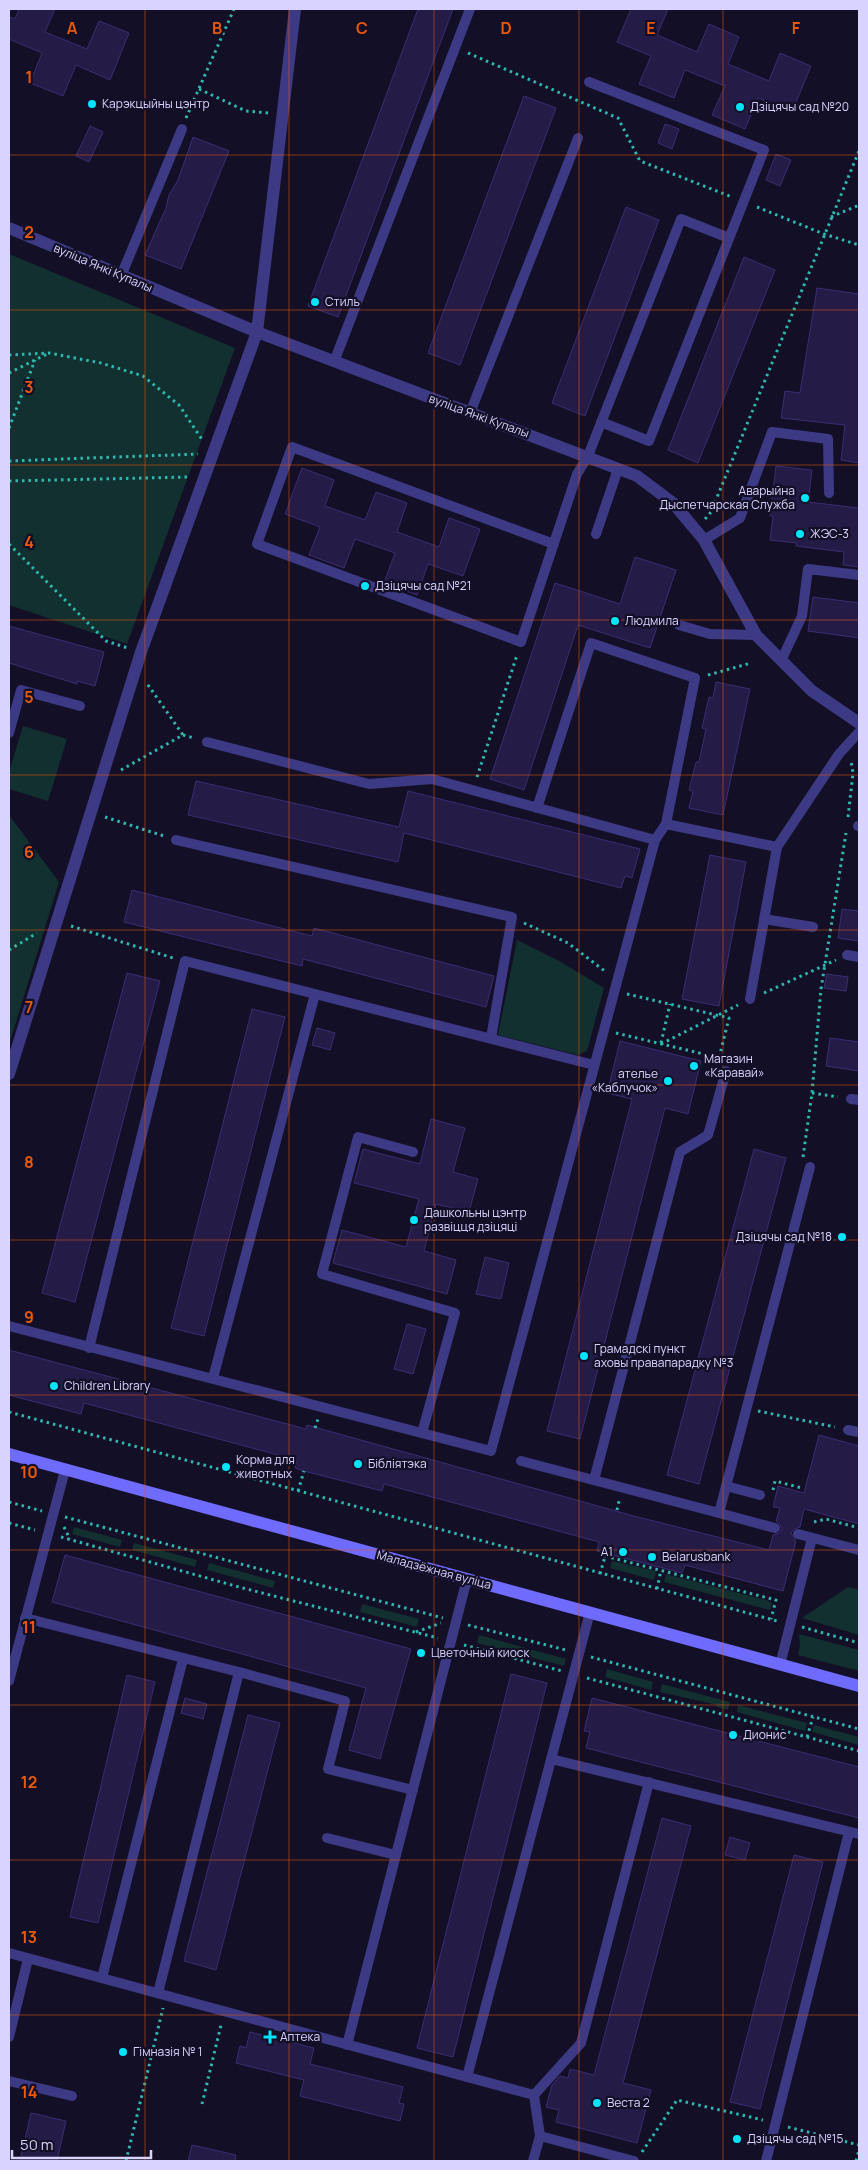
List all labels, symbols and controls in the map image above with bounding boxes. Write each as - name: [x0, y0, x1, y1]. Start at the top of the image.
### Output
- text: A: [67, 17, 78, 39]
- text: B: [212, 17, 222, 39]
- text: C: [356, 17, 368, 39]
- text: D: [500, 17, 512, 39]
- text: E: [646, 17, 656, 39]
- text: F: [792, 17, 801, 39]
- text: 1: [25, 66, 33, 88]
- place label: Карэкцыйны цэнтр: [102, 95, 210, 112]
- marker: Карэкцыйны цэнтр: [86, 98, 98, 110]
- place label: Дзіцячы сад №20: [750, 98, 849, 115]
- marker: Дзіцячы сад №20: [734, 101, 746, 113]
- text: 2: [24, 221, 34, 243]
- street label: вуліца Янкі Купалы: [51, 239, 155, 296]
- place label: Стиль: [325, 293, 360, 310]
- marker: Стиль: [309, 296, 321, 308]
- text: 3: [24, 376, 34, 398]
- street label: вуліца Янкі Купалы: [427, 389, 532, 442]
- place label: Аварыйна Дыспетчарская Служба: [659, 482, 795, 513]
- marker: Аварыйна Дыспетчарская Служба: [799, 492, 811, 504]
- place label: ЖЭС-3: [810, 525, 849, 542]
- marker: ЖЭС-3: [794, 528, 806, 540]
- text: 4: [24, 531, 34, 553]
- place label: Дзіцячы сад №21: [375, 577, 471, 594]
- marker: Дзіцячы сад №21: [359, 580, 371, 592]
- place label: Людмила: [625, 612, 679, 629]
- marker: Людмила: [609, 615, 621, 627]
- text: 5: [24, 686, 34, 708]
- text: 6: [24, 841, 34, 863]
- text: 7: [25, 996, 33, 1018]
- place label: Магазин «Каравай»: [704, 1050, 764, 1081]
- marker: Магазин «Каравай»: [688, 1060, 700, 1072]
- place label: ателье «Каблучок»: [592, 1065, 658, 1096]
- marker: ателье «Каблучок»: [662, 1075, 674, 1087]
- text: 8: [24, 1151, 34, 1173]
- place label: Дашкольны цэнтр развіцця дзіцяці: [424, 1204, 527, 1235]
- marker: Дашкольны цэнтр развіцця дзіцяці: [408, 1214, 420, 1226]
- place label: Дзіцячы сад №18: [735, 1228, 832, 1245]
- marker: Дзіцячы сад №18: [836, 1231, 848, 1243]
- text: 9: [24, 1306, 34, 1328]
- place label: Грамадскі пункт аховы правапарадку №3: [594, 1340, 733, 1371]
- marker: Грамадскі пункт аховы правапарадку №3: [578, 1350, 590, 1362]
- place label: Children Library: [64, 1377, 151, 1394]
- marker: Children Library: [48, 1380, 60, 1392]
- place label: Корма для животных: [236, 1451, 295, 1482]
- place label: Бібліятэка: [368, 1455, 427, 1472]
- marker: Бібліятэка: [352, 1458, 364, 1470]
- text: 10: [20, 1461, 38, 1483]
- marker: Корма для животных: [220, 1461, 232, 1473]
- place label: A1: [601, 1543, 613, 1560]
- street label: Маладзёжная вуліца: [375, 1546, 493, 1593]
- marker: A1: [617, 1546, 629, 1558]
- place label: Belarusbank: [662, 1548, 731, 1565]
- marker: Belarusbank: [646, 1551, 658, 1563]
- text: 11: [22, 1616, 36, 1638]
- place label: Цветочный киоск: [431, 1644, 530, 1661]
- marker: Цветочный киоск: [415, 1647, 427, 1659]
- place label: Дионис: [743, 1726, 787, 1743]
- marker: Дионис: [727, 1729, 739, 1741]
- text: 12: [21, 1771, 37, 1793]
- text: 13: [21, 1926, 37, 1948]
- place label: Аптека: [280, 2028, 320, 2045]
- marker: Аптека: [264, 2031, 276, 2043]
- place label: Гімназія № 1: [133, 2043, 203, 2060]
- marker: Гімназія № 1: [117, 2046, 129, 2058]
- text: 14: [21, 2081, 37, 2103]
- place label: Веста 2: [607, 2094, 650, 2111]
- marker: Веста 2: [591, 2097, 603, 2109]
- scale bar: [12, 2128, 151, 2160]
- place label: Дзіцячы сад №15: [747, 2130, 844, 2147]
- marker: Дзіцячы сад №15: [731, 2133, 743, 2145]
- text: 50 m: [20, 2134, 54, 2155]

